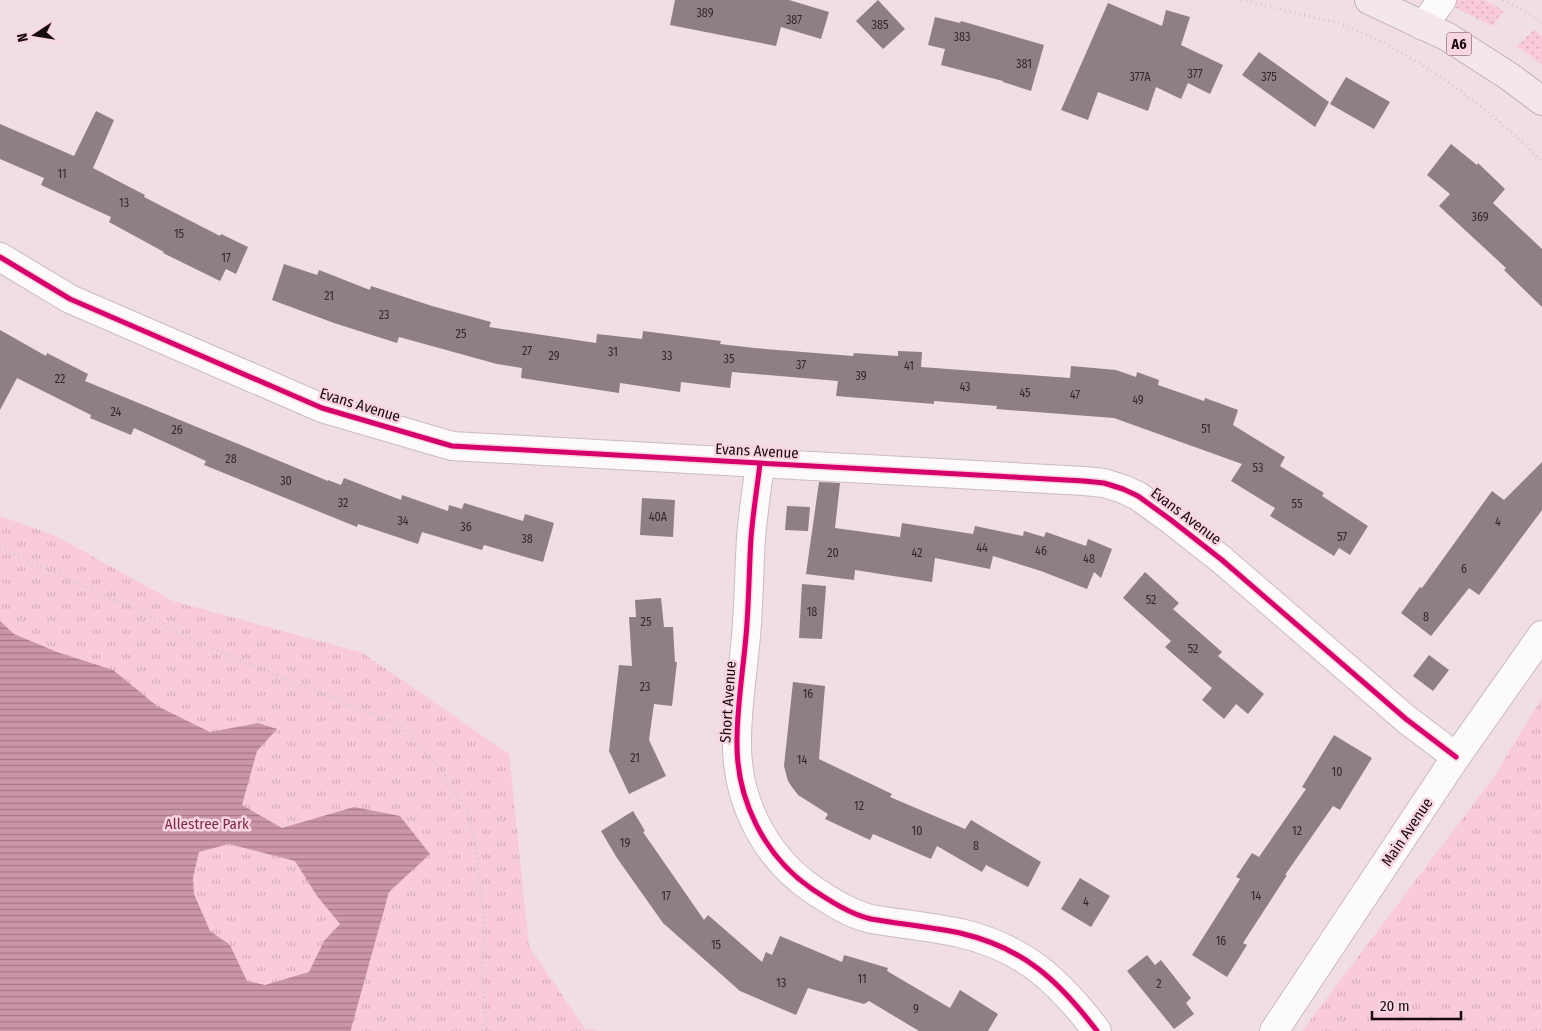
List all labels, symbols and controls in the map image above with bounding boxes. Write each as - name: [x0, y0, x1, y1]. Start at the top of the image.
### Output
- house number: 389: [696, 6, 714, 20]
- north arrow: [10, 10, 60, 60]
- house number: 387: [786, 13, 802, 27]
- house number: 385: [872, 18, 889, 32]
- house number: 383: [954, 30, 970, 44]
- text: N: [14, 32, 32, 43]
- road number: A6: [1446, 33, 1472, 56]
- house number: 381: [1016, 57, 1032, 71]
- house number: 377: [1187, 67, 1203, 81]
- house number: 377A: [1129, 70, 1151, 84]
- house number: 375: [1261, 70, 1277, 84]
- house number: 11: [57, 167, 67, 181]
- house number: 13: [119, 196, 129, 210]
- house number: 369: [1471, 210, 1489, 224]
- house number: 15: [174, 227, 185, 241]
- house number: 17: [221, 251, 231, 265]
- house number: 21: [324, 289, 334, 303]
- house number: 23: [379, 308, 389, 322]
- house number: 25: [456, 327, 467, 341]
- house number: 27: [522, 344, 532, 358]
- house number: 31: [608, 345, 618, 359]
- house number: 29: [548, 349, 560, 363]
- house number: 33: [662, 349, 672, 363]
- house number: 35: [724, 352, 735, 366]
- house number: 37: [796, 358, 806, 372]
- house number: 41: [904, 359, 914, 373]
- house number: 39: [855, 369, 867, 383]
- house number: 22: [55, 372, 65, 386]
- house number: 43: [959, 380, 971, 394]
- street label: Evans Avenue: [317, 384, 403, 426]
- house number: 45: [1019, 386, 1031, 400]
- house number: 47: [1070, 388, 1080, 402]
- house number: 49: [1132, 393, 1144, 407]
- house number: 24: [111, 405, 122, 419]
- house number: 51: [1201, 422, 1211, 436]
- house number: 26: [171, 423, 183, 437]
- street label: Evans Avenue: [715, 440, 799, 462]
- house number: 28: [225, 452, 237, 466]
- house number: 53: [1253, 461, 1263, 475]
- house number: 30: [280, 474, 292, 488]
- street label: Evans Avenue: [1147, 484, 1225, 548]
- house number: 32: [338, 496, 348, 510]
- house number: 55: [1292, 497, 1303, 511]
- house number: 40A: [649, 510, 668, 524]
- house number: 34: [397, 514, 409, 528]
- house number: 4: [1495, 515, 1501, 529]
- house number: 36: [460, 520, 472, 534]
- house number: 57: [1337, 530, 1347, 544]
- house number: 38: [521, 532, 533, 546]
- house number: 44: [976, 541, 988, 555]
- house number: 46: [1035, 544, 1047, 558]
- house number: 20: [827, 546, 839, 560]
- house number: 42: [912, 546, 922, 560]
- house number: 48: [1083, 552, 1095, 566]
- house number: 6: [1461, 562, 1467, 576]
- house number: 52: [1146, 593, 1156, 607]
- house number: 18: [807, 605, 817, 619]
- house number: 8: [1423, 610, 1429, 624]
- house number: 25: [641, 615, 652, 629]
- house number: 52: [1188, 642, 1198, 656]
- street label: Short Avenue: [716, 660, 740, 744]
- house number: 23: [640, 680, 650, 694]
- house number: 16: [803, 687, 813, 701]
- house number: 21: [630, 751, 640, 765]
- house number: 14: [797, 753, 807, 767]
- house number: 10: [1332, 765, 1342, 779]
- street label: Main Avenue: [1378, 795, 1436, 869]
- house number: 12: [854, 799, 864, 813]
- park label: Allestree Park: [165, 815, 249, 833]
- house number: 10: [912, 824, 922, 838]
- house number: 12: [1292, 824, 1302, 838]
- house number: 19: [620, 836, 630, 850]
- house number: 8: [973, 839, 979, 853]
- house number: 17: [661, 889, 671, 903]
- house number: 14: [1251, 889, 1261, 903]
- house number: 4: [1083, 895, 1089, 909]
- house number: 16: [1216, 934, 1226, 948]
- house number: 15: [711, 938, 722, 952]
- house number: 11: [857, 972, 867, 986]
- house number: 13: [776, 976, 786, 990]
- house number: 2: [1156, 977, 1162, 991]
- scale bar: [1372, 988, 1461, 1020]
- text: 20 m: [1380, 997, 1410, 1015]
- house number: 9: [913, 1002, 919, 1016]

